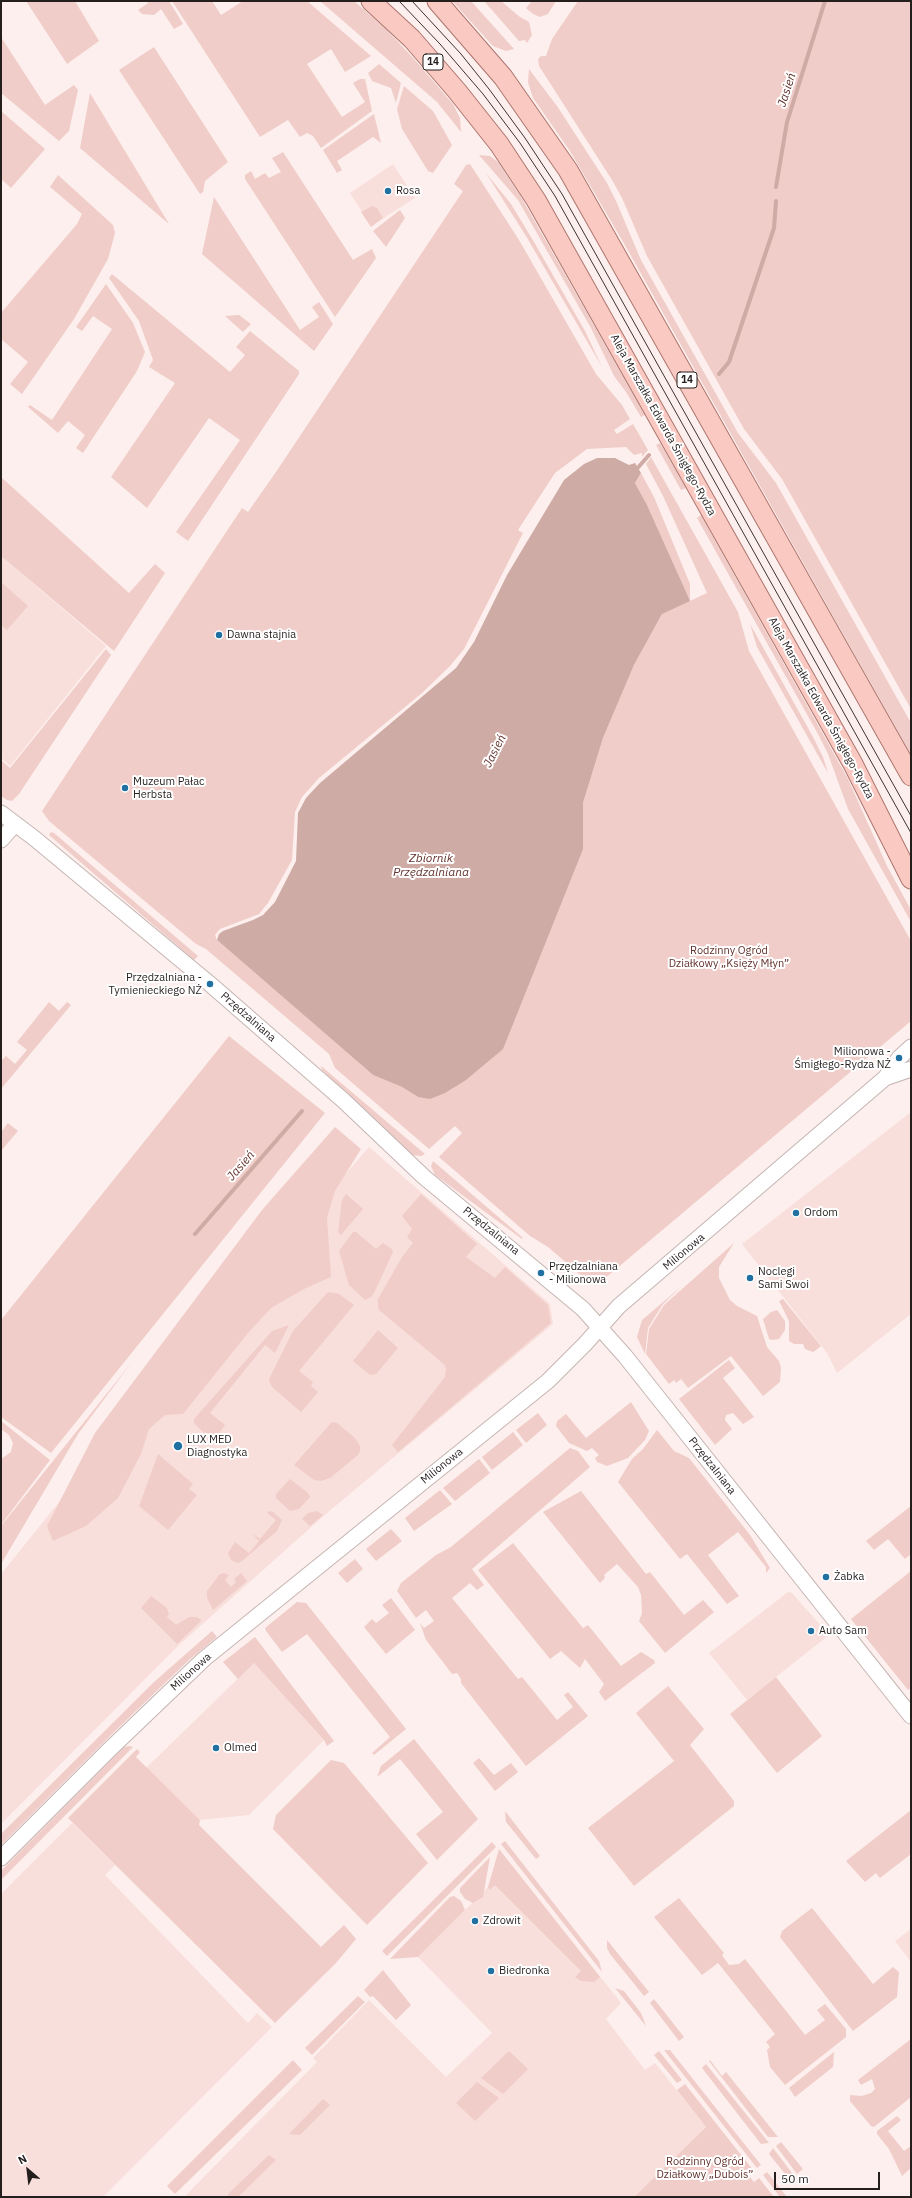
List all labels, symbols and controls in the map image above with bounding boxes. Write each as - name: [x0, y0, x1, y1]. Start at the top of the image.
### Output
- road number: 14: [423, 54, 443, 70]
- water label: Jasień: [775, 71, 799, 109]
- place label: Rosa: [396, 184, 420, 198]
- marker: Rosa: [383, 186, 393, 196]
- street label: Aleja Marszałka Edwarda Śmigłego-Rydza: [607, 332, 719, 518]
- road number: 14: [677, 372, 697, 388]
- street label: Aleja Marszałka Edwarda Śmigłego-Rydza: [765, 615, 877, 801]
- place label: Dawna stajnia: [227, 628, 296, 642]
- marker: Dawna stajnia: [214, 630, 224, 640]
- water label: Jasień: [481, 732, 509, 770]
- place label: Muzeum Pałac Herbsta: [133, 775, 205, 801]
- marker: Muzeum Pałac Herbsta: [120, 783, 130, 793]
- water label: Zbiornik Przędzalniana: [393, 852, 469, 880]
- park label: Rodzinny Ogród Działkowy „Księży Młyn”: [669, 944, 789, 970]
- place label: Przędzalniana - Tymienieckiego NŻ: [108, 971, 202, 997]
- marker: Przędzalniana - Tymienieckiego NŻ: [205, 979, 215, 989]
- street label: Przędzalniana: [218, 989, 278, 1045]
- place label: Milionowa - Śmigłego-Rydza NŻ: [794, 1045, 891, 1071]
- marker: Milionowa - Śmigłego-Rydza NŻ: [894, 1053, 904, 1063]
- water label: Jasień: [224, 1148, 258, 1184]
- street label: Przędzalniana: [460, 1204, 522, 1258]
- place label: Ordom: [804, 1206, 838, 1220]
- marker: Ordom: [791, 1208, 801, 1218]
- street label: Milionowa: [661, 1231, 707, 1273]
- place label: Przędzalniana - Milionowa: [549, 1260, 618, 1286]
- place label: Noclegi Sami Swoi: [758, 1265, 809, 1291]
- marker: Przędzalniana - Milionowa: [536, 1268, 546, 1278]
- marker: Noclegi Sami Swoi: [745, 1273, 755, 1283]
- place label: LUX MED Diagnostyka: [187, 1433, 247, 1459]
- street label: Przędzalniana: [686, 1435, 738, 1497]
- marker: LUX MED Diagnostyka: [172, 1440, 184, 1452]
- street label: Milionowa: [418, 1445, 466, 1487]
- place label: Żabka: [834, 1570, 864, 1584]
- marker: Żabka: [821, 1572, 831, 1582]
- place label: Auto Sam: [819, 1624, 867, 1638]
- marker: Auto Sam: [806, 1626, 816, 1636]
- street label: Milionowa: [168, 1650, 214, 1694]
- place label: Olmed: [224, 1741, 257, 1755]
- marker: Olmed: [211, 1743, 221, 1753]
- place label: Zdrowit: [483, 1914, 521, 1928]
- marker: Zdrowit: [470, 1916, 480, 1926]
- place label: Biedronka: [499, 1964, 549, 1978]
- marker: Biedronka: [486, 1966, 496, 1976]
- north arrow: [8, 2150, 48, 2190]
- text: N: [16, 2151, 29, 2167]
- park label: Rodzinny Ogród Działkowy „Dubois”: [656, 2155, 754, 2181]
- scale bar: [776, 2164, 882, 2190]
- text: 50 m: [781, 2171, 809, 2186]

